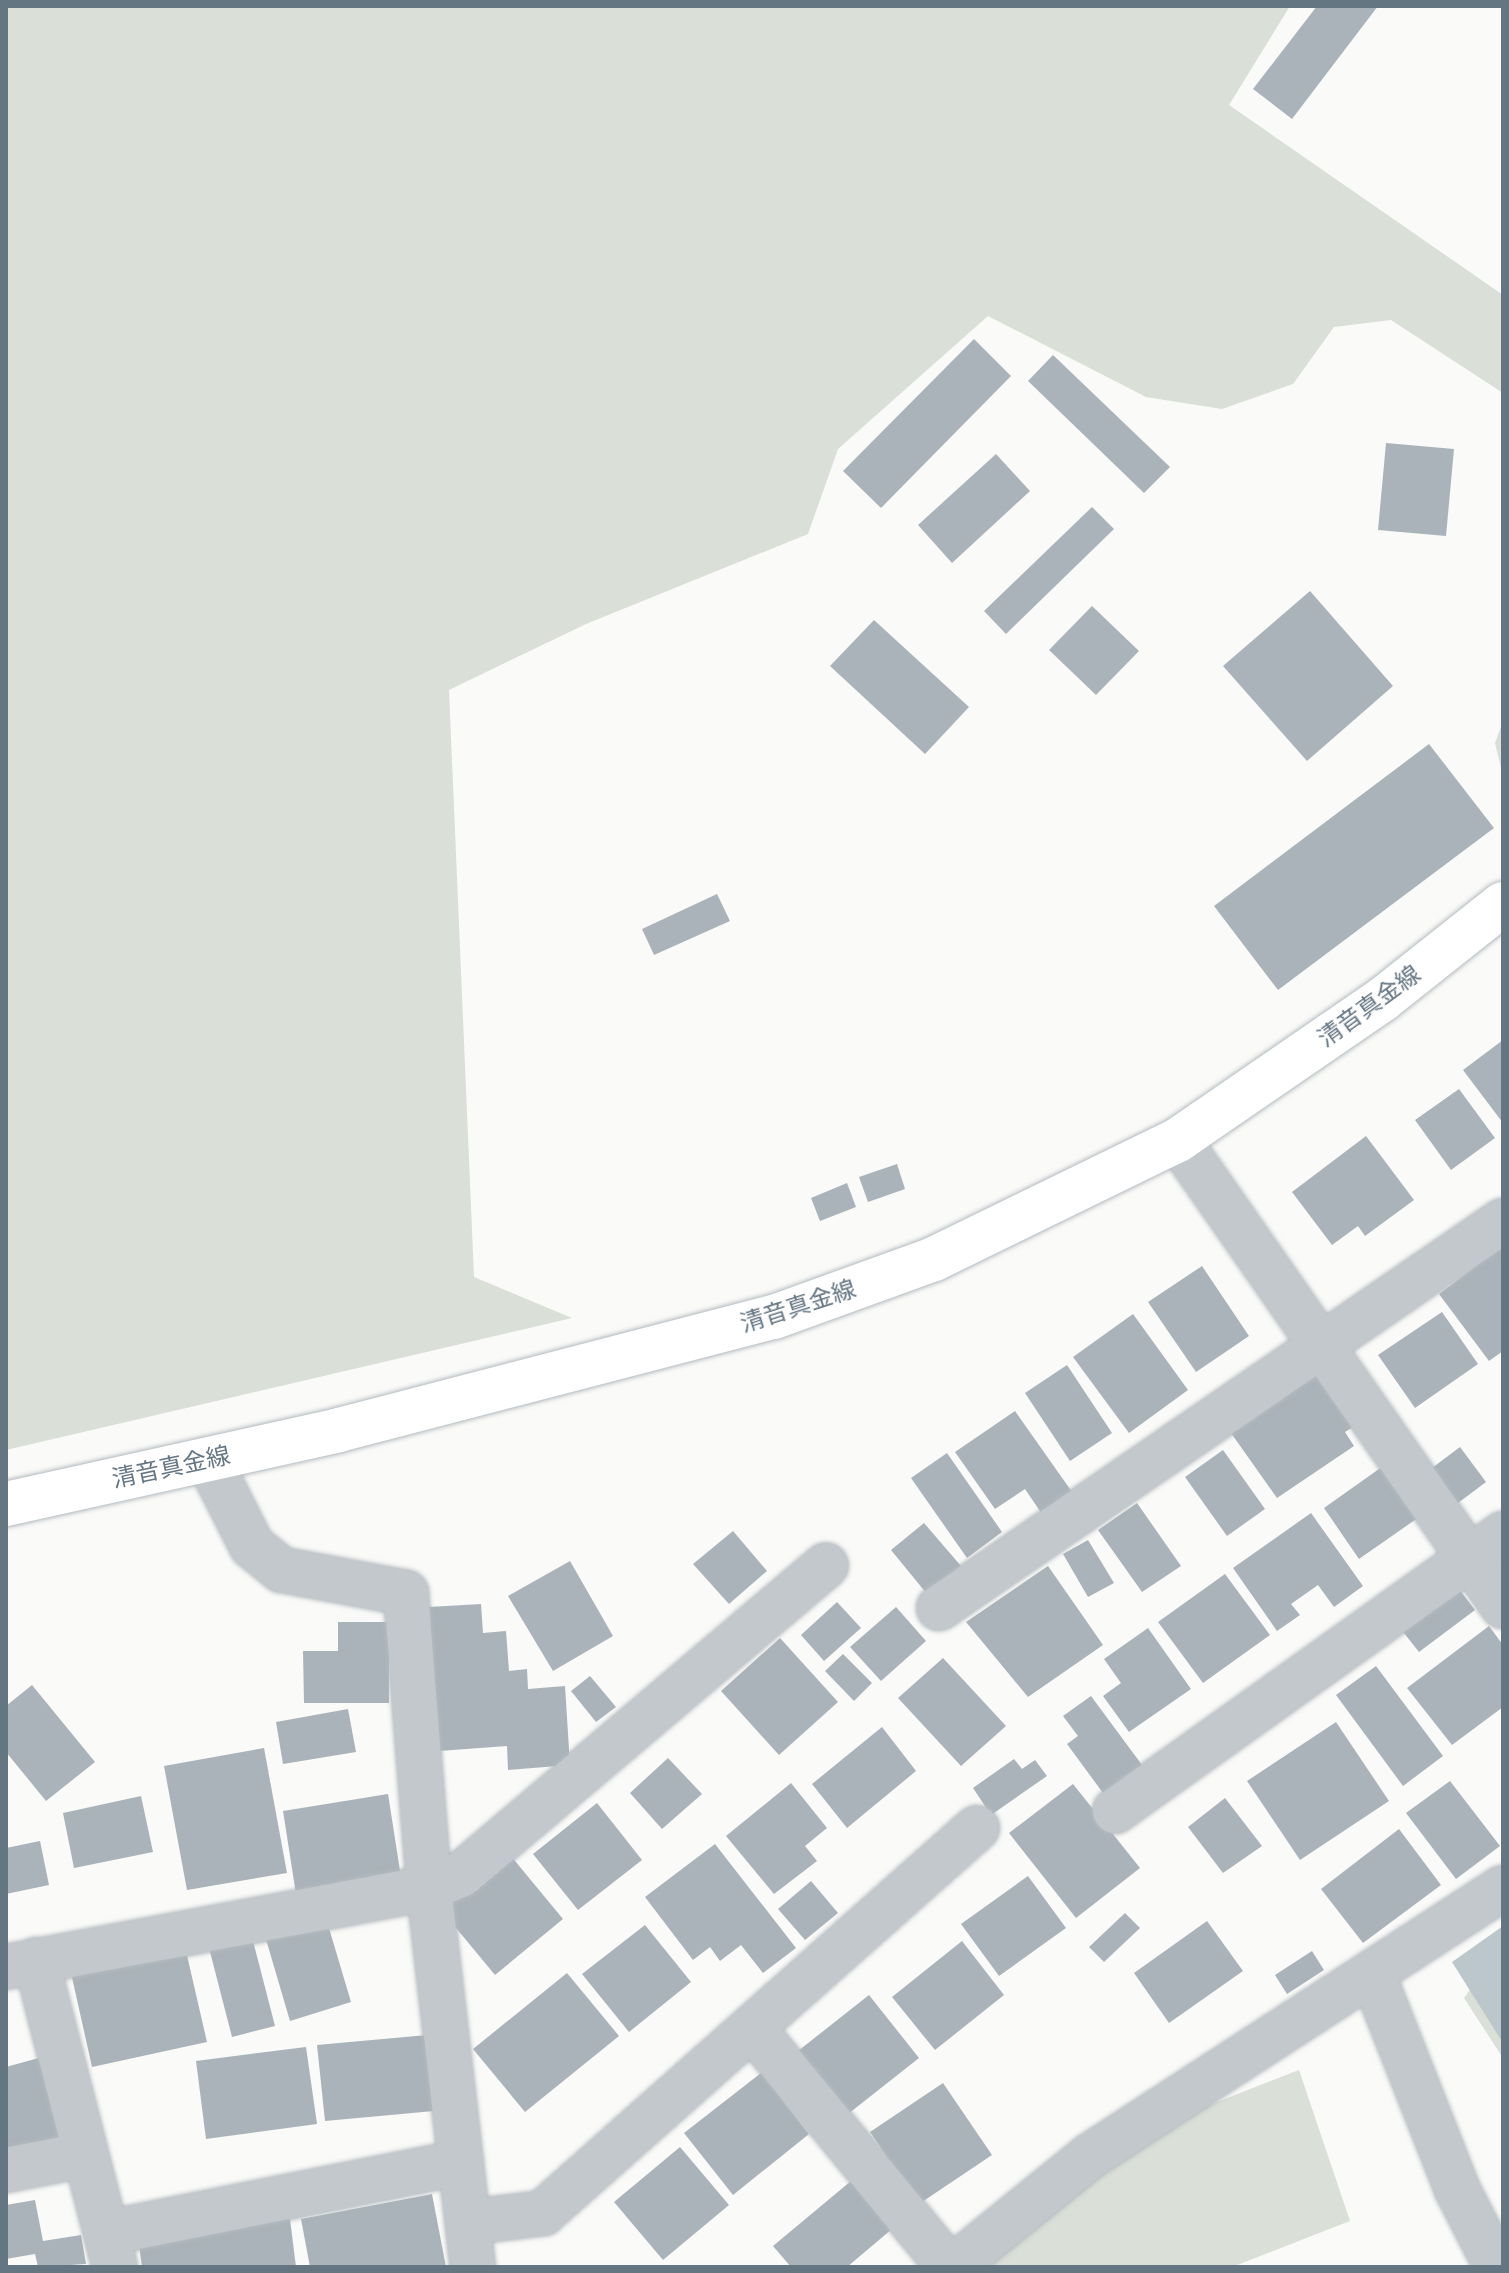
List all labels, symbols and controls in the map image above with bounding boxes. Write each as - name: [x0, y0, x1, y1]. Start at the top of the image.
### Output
- street label: 清音真金線: [1312, 959, 1426, 1053]
- street label: 清音真金線: [736, 1274, 860, 1338]
- street label: 清音真金線: [109, 1440, 233, 1494]

